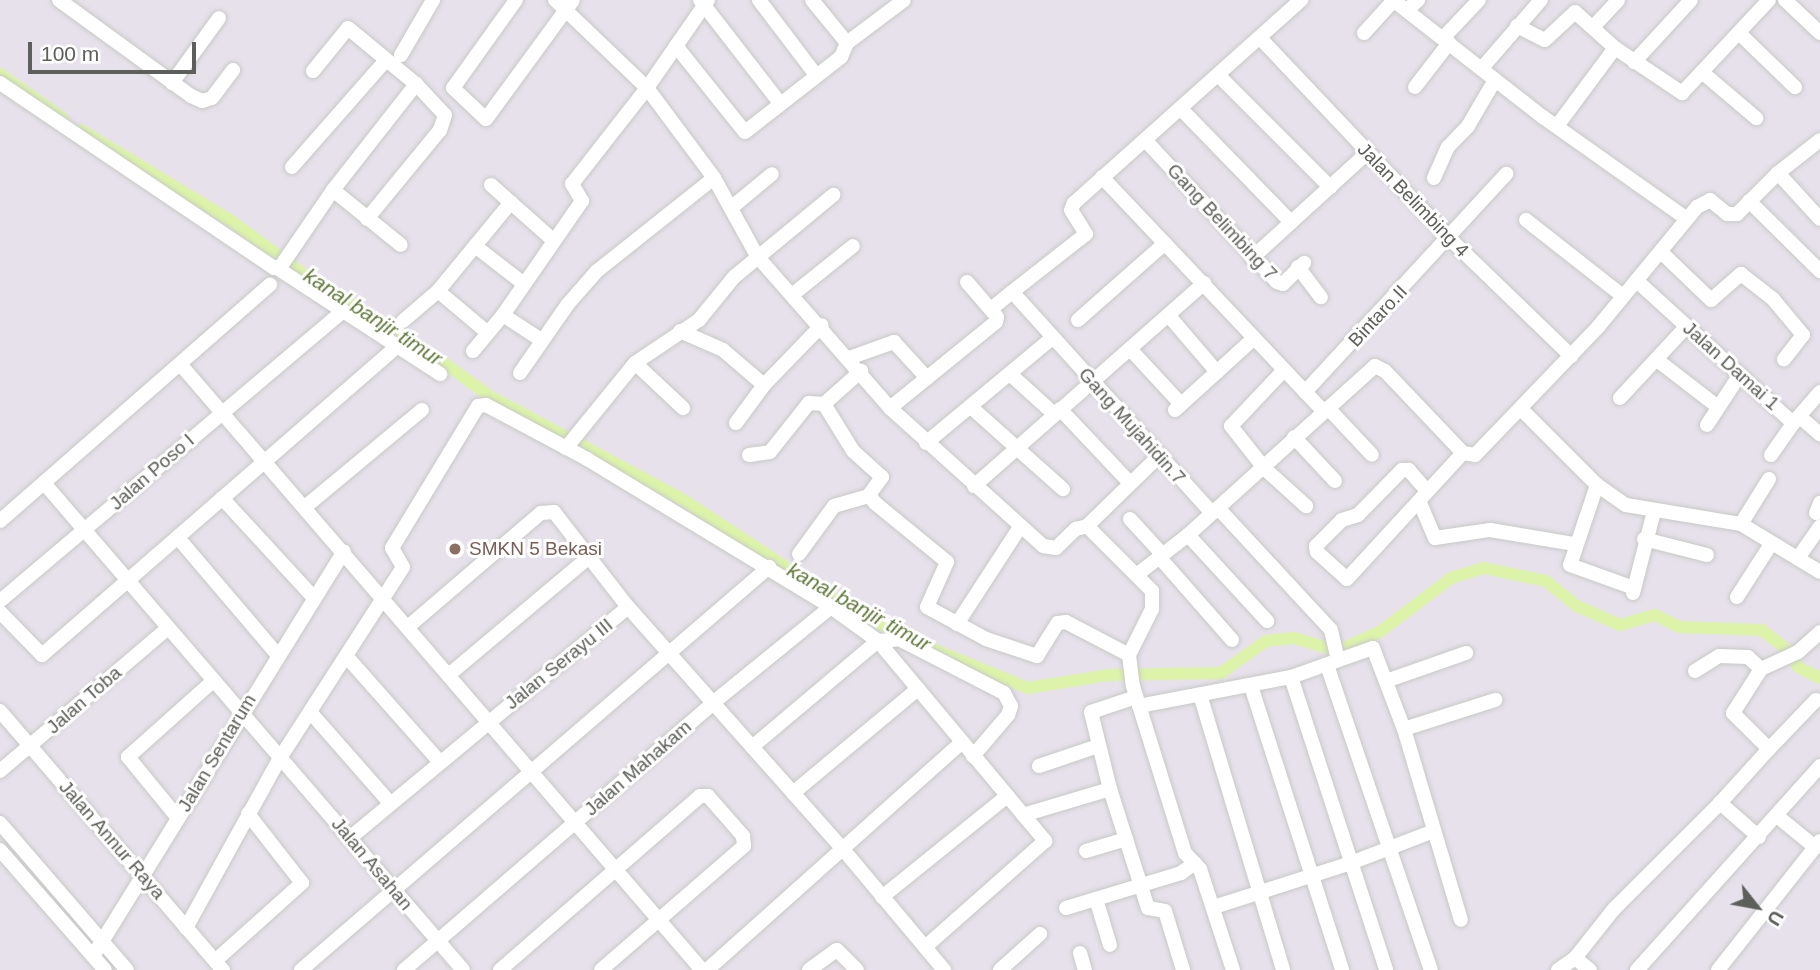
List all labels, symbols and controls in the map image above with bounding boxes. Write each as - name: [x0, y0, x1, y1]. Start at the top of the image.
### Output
- scale bar: [32, 28, 200, 72]
- text: 100 m: [41, 42, 99, 65]
- street label: Jalan Belimbing 4: [1353, 138, 1473, 262]
- street label: Gang Belimbing 7: [1162, 159, 1282, 285]
- water label: kanal banjir timur: [299, 263, 447, 371]
- street label: Bintaro.II: [1344, 280, 1412, 352]
- street label: Jalan Damai 1: [1678, 317, 1784, 415]
- street label: Gang Mujahidin.7: [1074, 363, 1190, 489]
- street label: Jalan Poso I: [105, 429, 199, 515]
- place label: SMKN 5 Bekasi: [469, 538, 602, 560]
- marker: SMKN 5 Bekasi: [447, 541, 463, 557]
- water label: kanal banjir timur: [783, 557, 935, 657]
- street label: Jalan Serayu III: [501, 614, 617, 714]
- street label: Jalan Toba: [42, 661, 126, 739]
- street label: Jalan Sentarum: [173, 690, 261, 816]
- street label: Jalan Mahakam: [580, 715, 696, 821]
- street label: Jalan Annur Raya: [54, 776, 170, 904]
- street label: Jalan Asahan: [326, 813, 418, 915]
- north arrow: [1722, 872, 1792, 942]
- text: U: [1763, 907, 1788, 929]

